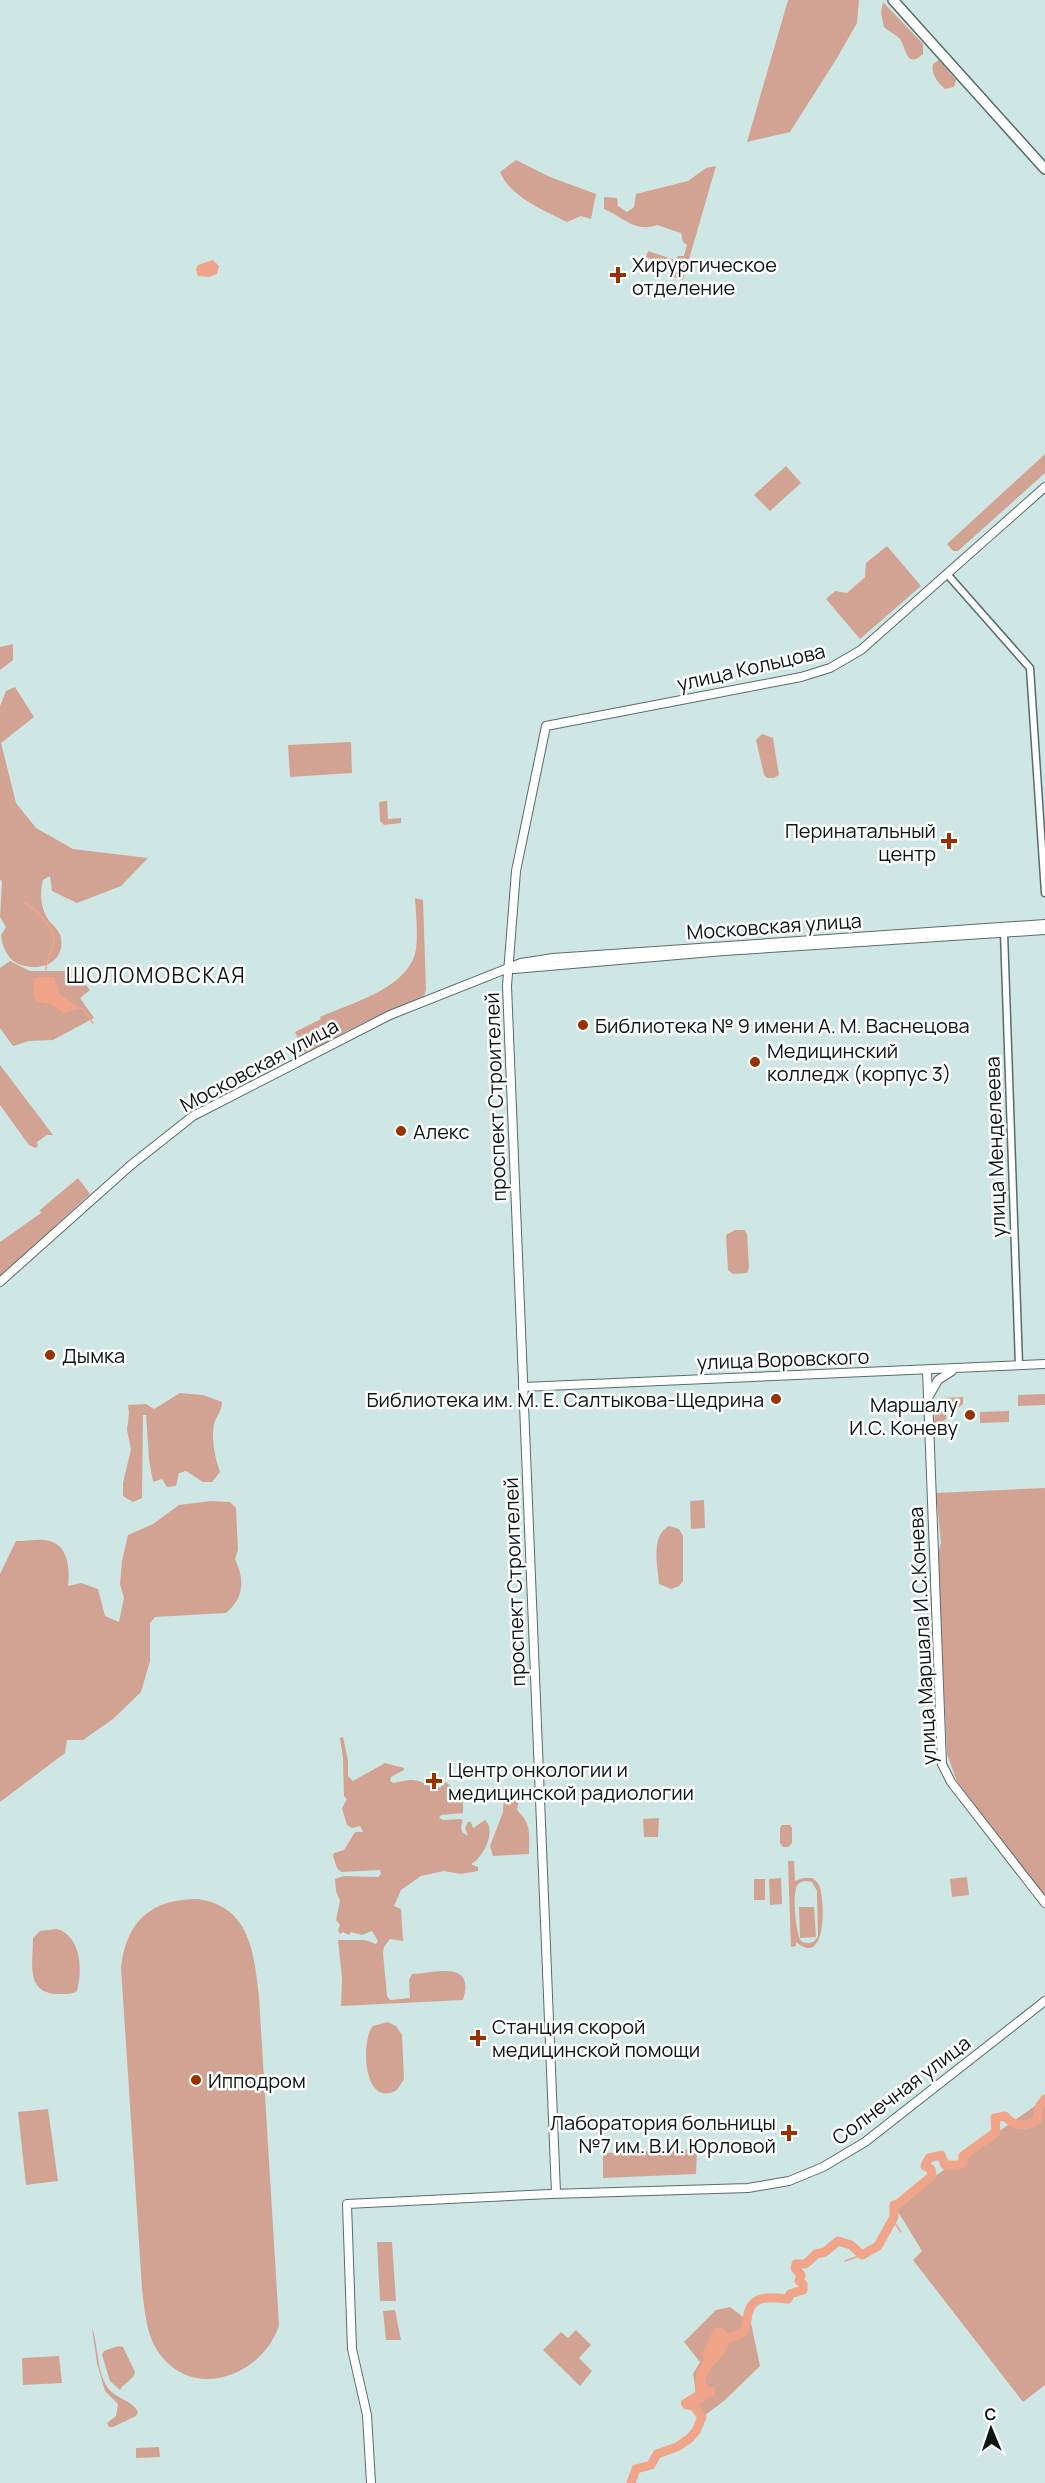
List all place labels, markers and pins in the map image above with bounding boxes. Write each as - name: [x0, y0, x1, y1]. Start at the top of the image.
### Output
- place label: Хирургическое отделение: [632, 251, 777, 301]
- marker: Хирургическое отделение: [609, 266, 627, 284]
- place label: Перинатальный центр: [785, 817, 936, 867]
- marker: Перинатальный центр: [940, 832, 958, 850]
- place label: Библиотека № 9 имени А. М. Васнецова: [595, 1012, 970, 1039]
- marker: Библиотека № 9 имени А. М. Васнецова: [576, 1018, 590, 1032]
- place label: Медицинский колледж (корпус 3): [767, 1037, 951, 1087]
- marker: Медицинский колледж (корпус 3): [748, 1055, 762, 1069]
- place label: Алекс: [413, 1118, 470, 1145]
- marker: Алекс: [394, 1124, 408, 1138]
- place label: Дымка: [62, 1342, 125, 1369]
- marker: Дымка: [43, 1348, 57, 1362]
- place label: Библиотека им. М. Е. Салтыкова-Щедрина: [366, 1386, 764, 1413]
- place label: Маршалу И.С. Коневу: [849, 1391, 958, 1441]
- marker: Библиотека им. М. Е. Салтыкова-Щедрина: [769, 1392, 783, 1406]
- marker: Маршалу И.С. Коневу: [963, 1408, 977, 1422]
- place label: Центр онкологии и медицинской радиологии: [448, 1756, 694, 1806]
- marker: Центр онкологии и медицинской радиологии: [425, 1772, 443, 1790]
- place label: Станция скорой медицинской помощи: [492, 2013, 700, 2063]
- marker: Станция скорой медицинской помощи: [469, 2029, 487, 2047]
- place label: Ипподром: [208, 2067, 306, 2094]
- marker: Ипподром: [189, 2073, 203, 2087]
- place label: Лаборатория больницы №7 им. В.И. Юрловой: [550, 2109, 776, 2159]
- marker: Лаборатория больницы №7 им. В.И. Юрловой: [780, 2124, 798, 2142]

